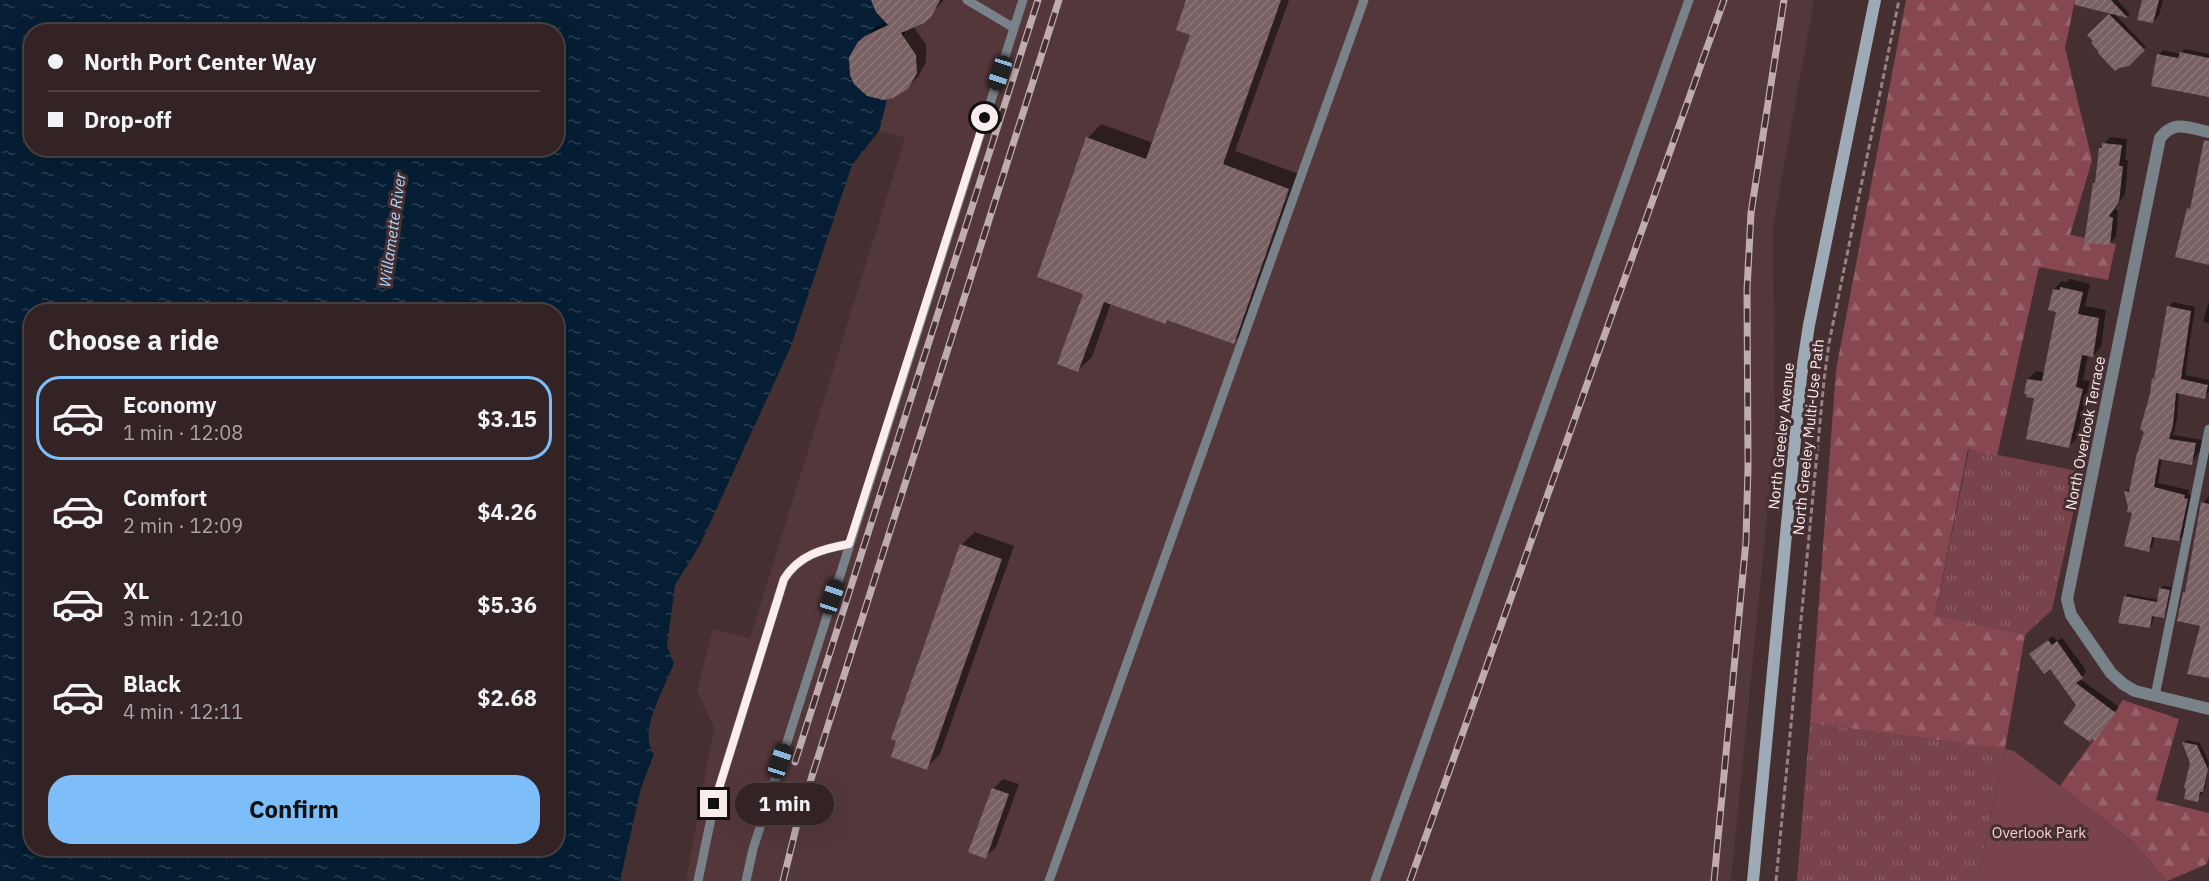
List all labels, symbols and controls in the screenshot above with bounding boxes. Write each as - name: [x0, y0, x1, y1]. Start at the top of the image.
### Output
- text: North Port Center Way: [84, 47, 316, 76]
- car: [986, 53, 1014, 93]
- route start: [971, 104, 998, 131]
- text: Drop-off: [84, 105, 171, 134]
- water label: Willamette River: [374, 170, 410, 288]
- text: Choose a ride: [48, 322, 219, 357]
- street label: North Greeley Multi-Use Path: [1788, 338, 1828, 536]
- street label: North Overlook Terrace: [2061, 354, 2109, 512]
- street label: North Greeley Avenue: [1764, 362, 1798, 510]
- text: Economy: [123, 390, 217, 419]
- icon: car: [51, 391, 105, 445]
- text: $3.15: [477, 404, 537, 433]
- text: 1 min · 12:08: [123, 419, 243, 446]
- text: Comfort: [123, 483, 207, 512]
- icon: car: [51, 484, 105, 538]
- text: $4.26: [477, 497, 537, 526]
- text: 2 min · 12:09: [123, 512, 243, 539]
- text: XL: [123, 576, 149, 605]
- icon: car: [51, 577, 105, 631]
- car: [818, 577, 846, 617]
- text: $5.36: [477, 590, 537, 619]
- text: 3 min · 12:10: [123, 605, 243, 632]
- text: Black: [123, 669, 181, 698]
- icon: car: [51, 670, 105, 724]
- text: $2.68: [477, 683, 537, 712]
- text: 4 min · 12:11: [123, 698, 243, 725]
- car: [766, 741, 794, 781]
- button: Confirm: [48, 775, 540, 844]
- callout: 1 min: [735, 783, 834, 825]
- route end: [700, 790, 727, 817]
- text: 1 min: [758, 790, 811, 817]
- park label: Overlook Park: [1992, 823, 2086, 842]

